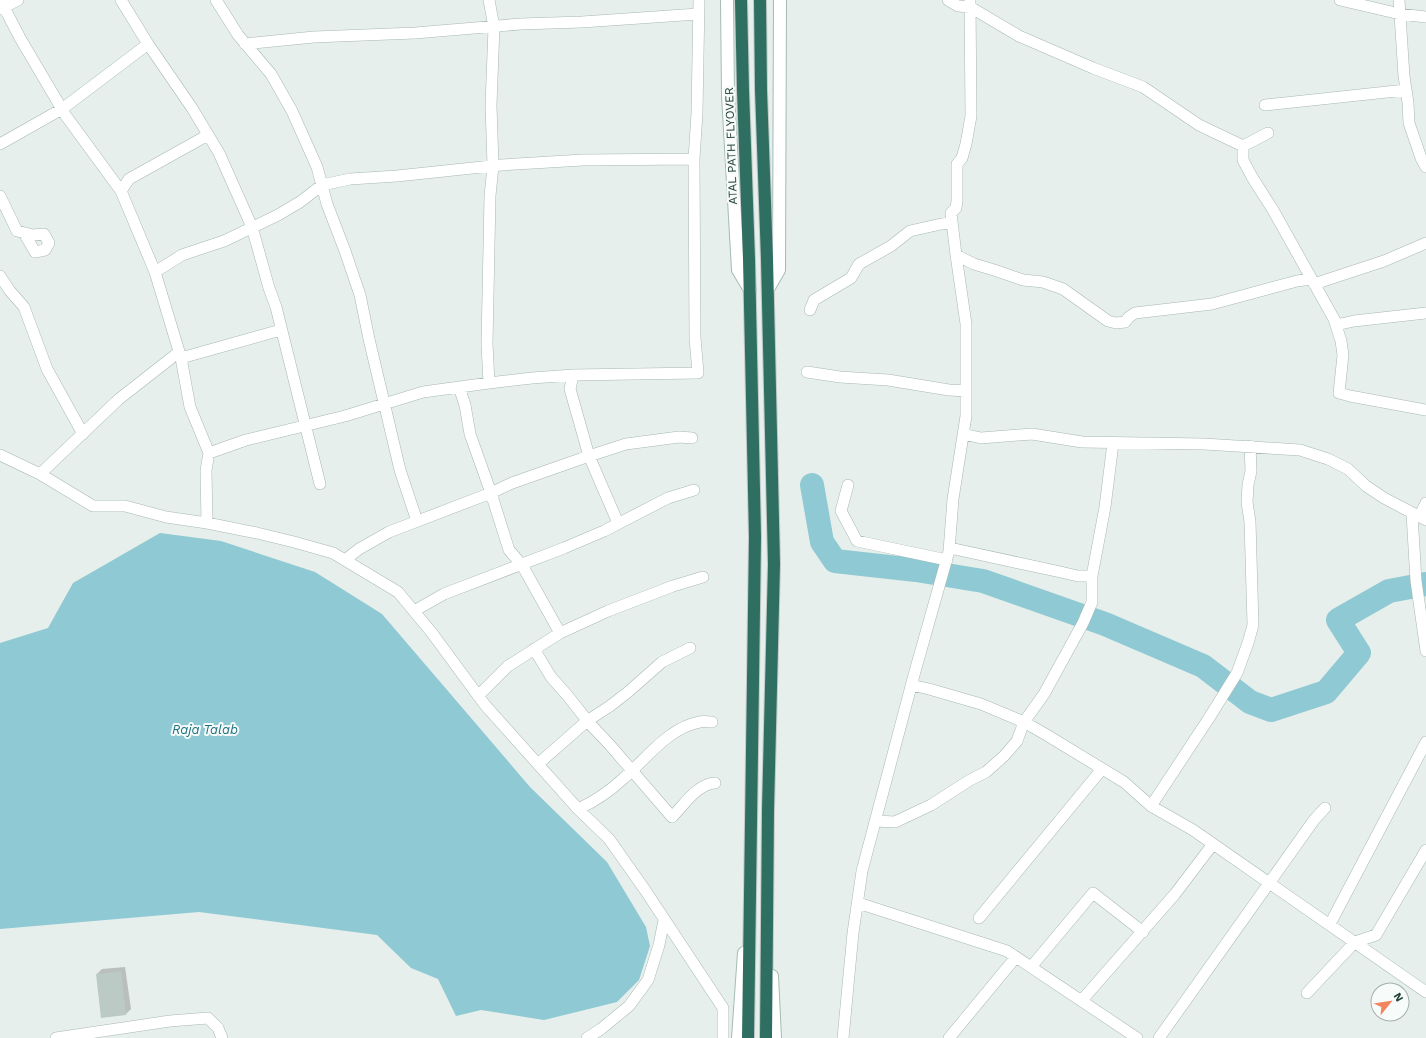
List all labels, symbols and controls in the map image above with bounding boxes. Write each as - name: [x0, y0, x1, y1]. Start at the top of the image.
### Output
- street label: ATAL PATH FLYOVER: [722, 87, 740, 205]
- water label: Raja Talab: [172, 722, 238, 737]
- north arrow: [1370, 982, 1410, 1022]
- text: N: [1391, 990, 1406, 1004]

